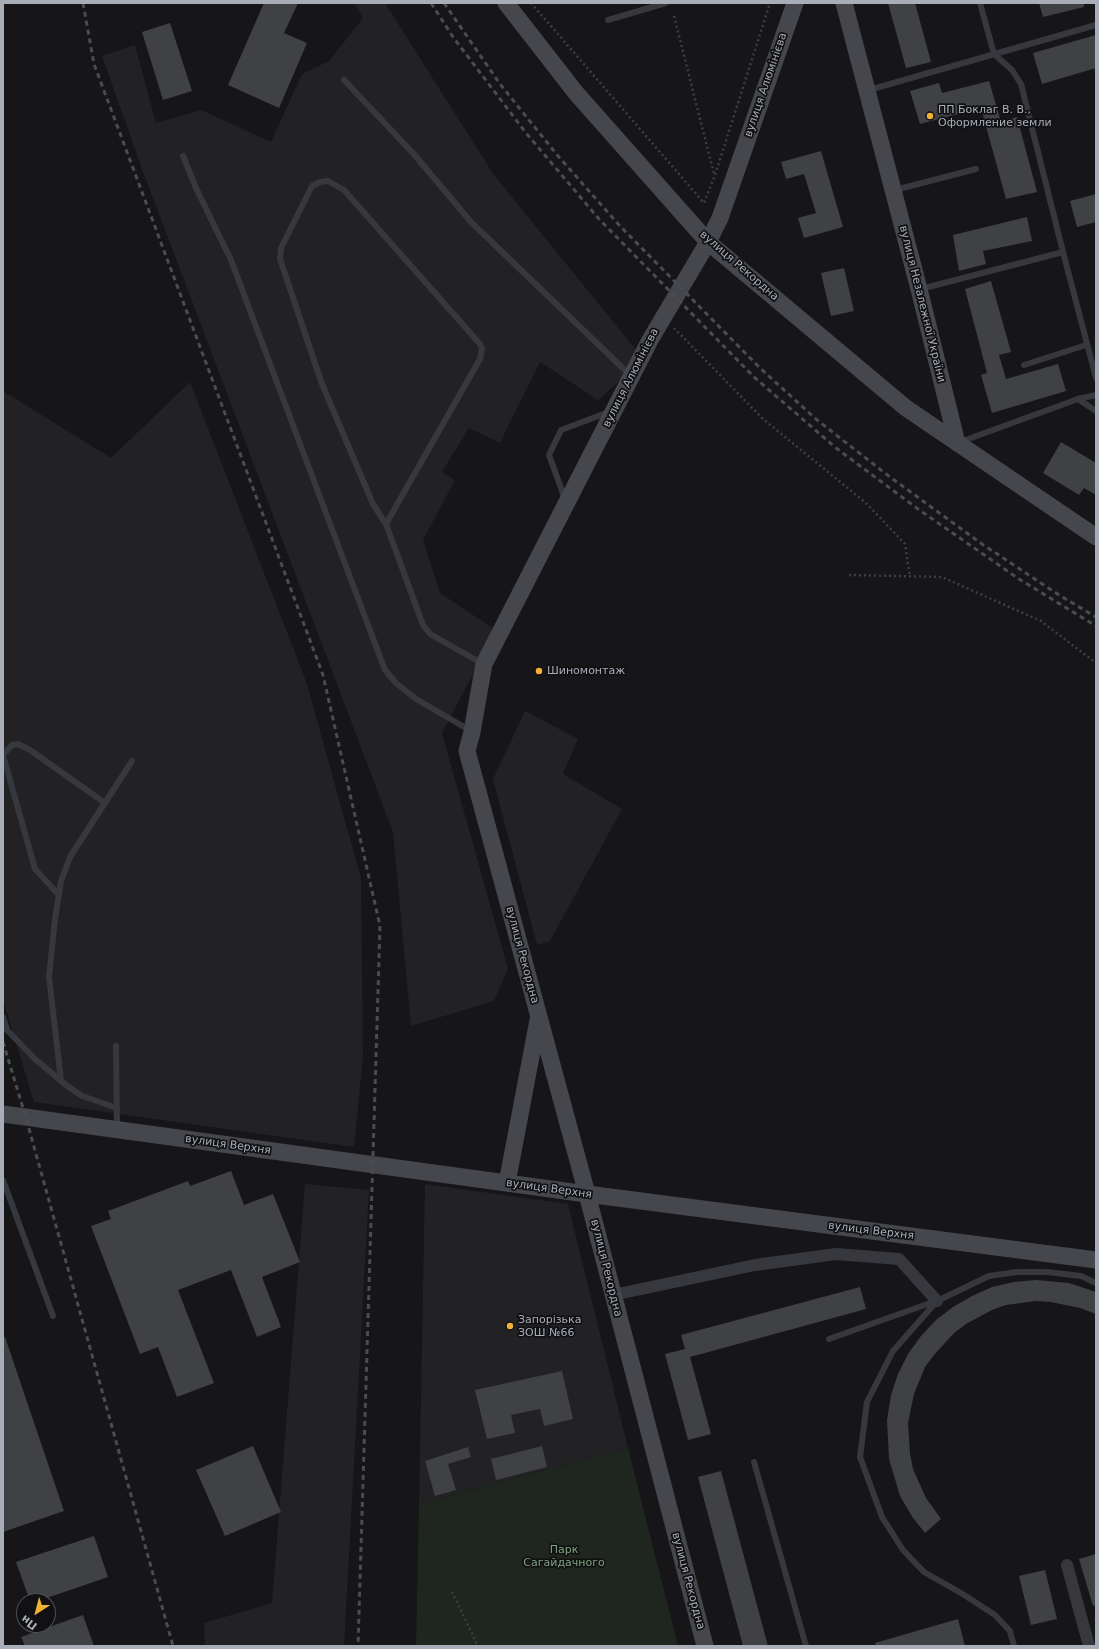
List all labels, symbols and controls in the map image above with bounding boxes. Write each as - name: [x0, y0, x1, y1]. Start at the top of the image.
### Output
- street label: вулиця Алюмінієва: [742, 31, 790, 139]
- place label: ПП Боклаг В. В., Оформление земли: [938, 103, 1052, 129]
- marker: ПП Боклаг В. В., Оформление земли: [925, 111, 935, 121]
- street label: вулиця Незалежної України: [896, 224, 948, 384]
- street label: вулиця Рекордна: [697, 228, 781, 304]
- street label: вулиця Алюмінієва: [600, 326, 662, 430]
- place label: Шиномонтаж: [547, 664, 625, 678]
- marker: Шиномонтаж: [534, 666, 544, 676]
- street label: вулиця Рекордна: [503, 905, 541, 1005]
- street label: вулиця Верхня: [184, 1132, 272, 1158]
- street label: вулиця Верхня: [505, 1176, 593, 1202]
- street label: вулиця Рекордна: [587, 1218, 625, 1318]
- street label: вулиця Верхня: [827, 1219, 915, 1243]
- place label: Запорізька ЗОШ №66: [518, 1313, 581, 1339]
- marker: Запорізька ЗОШ №66: [505, 1321, 515, 1331]
- street label: вулиця Рекордна: [669, 1531, 707, 1631]
- park label: Парк Сагайдачного: [523, 1543, 605, 1569]
- north arrow: [16, 1593, 56, 1633]
- text: Пн: [19, 1612, 40, 1633]

